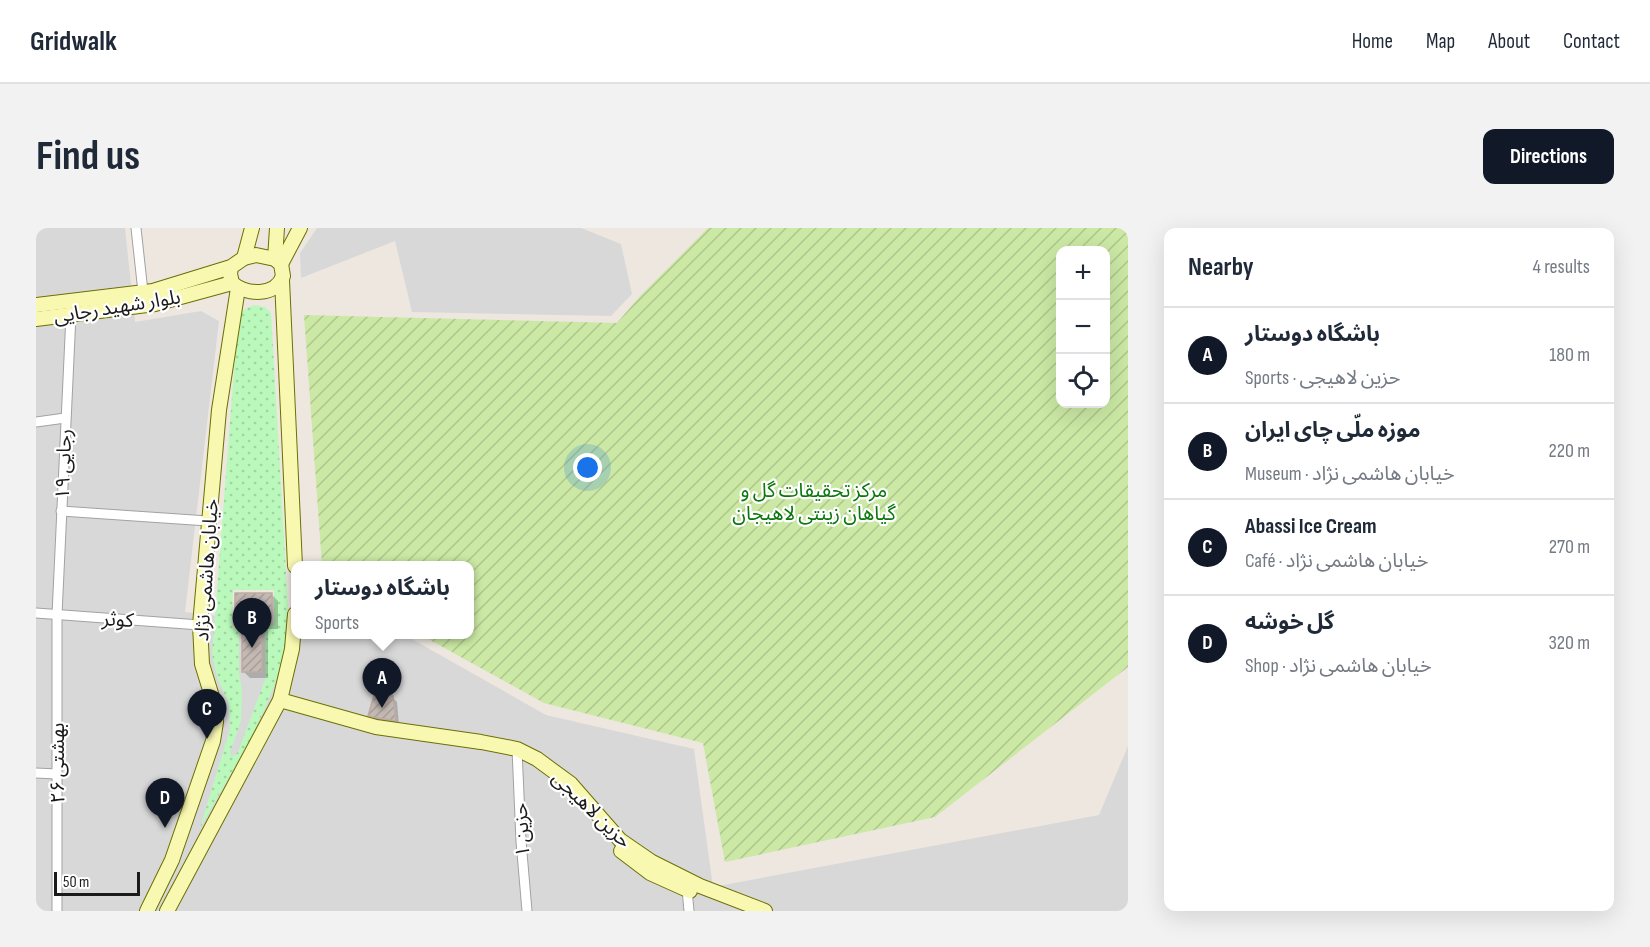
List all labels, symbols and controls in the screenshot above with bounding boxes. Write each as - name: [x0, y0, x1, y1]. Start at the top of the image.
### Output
- text: Gridwalk: [30, 25, 117, 58]
- text: Home: [1352, 29, 1393, 54]
- text: Map: [1426, 29, 1455, 54]
- text: About: [1488, 29, 1530, 54]
- text: Contact: [1563, 29, 1620, 54]
- button: Directions: [1483, 129, 1614, 184]
- text: Find us: [36, 131, 140, 182]
- map controls: [1056, 246, 1110, 408]
- button: +: [1056, 246, 1110, 300]
- text: Nearby: [1188, 252, 1254, 283]
- text: 4 results: [1533, 255, 1590, 279]
- street label: بلوار شهید رجایی: [52, 285, 182, 329]
- button: −: [1056, 300, 1110, 354]
- text: باشگاه دوستار: [1245, 321, 1380, 348]
- text: A: [1203, 343, 1212, 367]
- text: 180 m: [1549, 343, 1590, 367]
- button: locate: [1056, 354, 1110, 408]
- text: Sports · حزین لاهیجی: [1245, 366, 1401, 390]
- text: موزه ملّی چای ایران: [1245, 417, 1421, 444]
- street label: رجایی ۱۹: [51, 428, 77, 500]
- text: B: [1203, 439, 1212, 463]
- text: 220 m: [1549, 439, 1590, 463]
- your location: [573, 453, 602, 482]
- text: Museum · خیابان هاشمی نژاد: [1245, 462, 1455, 486]
- park label: مرکز تحقیقات گل و گیاهان زینتی لاهیجان: [732, 479, 896, 526]
- street label: خیابان هاشمی نژاد: [190, 498, 224, 642]
- text: Abassi Ice Cream: [1245, 513, 1376, 540]
- text: C: [1202, 535, 1213, 559]
- text: 270 m: [1549, 535, 1590, 559]
- text: Café · خیابان هاشمی نژاد: [1245, 549, 1428, 573]
- popup: [291, 561, 474, 639]
- text: باشگاه دوستار: [315, 575, 450, 602]
- pin: B: [232, 598, 272, 648]
- street label: کوثر: [100, 607, 135, 633]
- text: گل خوشه: [1245, 609, 1334, 636]
- text: Sports: [315, 611, 359, 635]
- text: D: [1202, 631, 1213, 655]
- text: 320 m: [1548, 631, 1590, 655]
- text: Shop · خیابان هاشمی نژاد: [1245, 654, 1432, 678]
- pin: A: [362, 658, 402, 708]
- pin: C: [188, 690, 226, 739]
- street label: بهشتی ۲۶: [46, 723, 70, 803]
- street label: حزین لاهیجی: [547, 766, 636, 853]
- pin: D: [146, 778, 184, 828]
- street label: حزین ۱: [509, 802, 535, 858]
- scale bar: [54, 869, 140, 896]
- text: 50 m: [63, 873, 89, 892]

